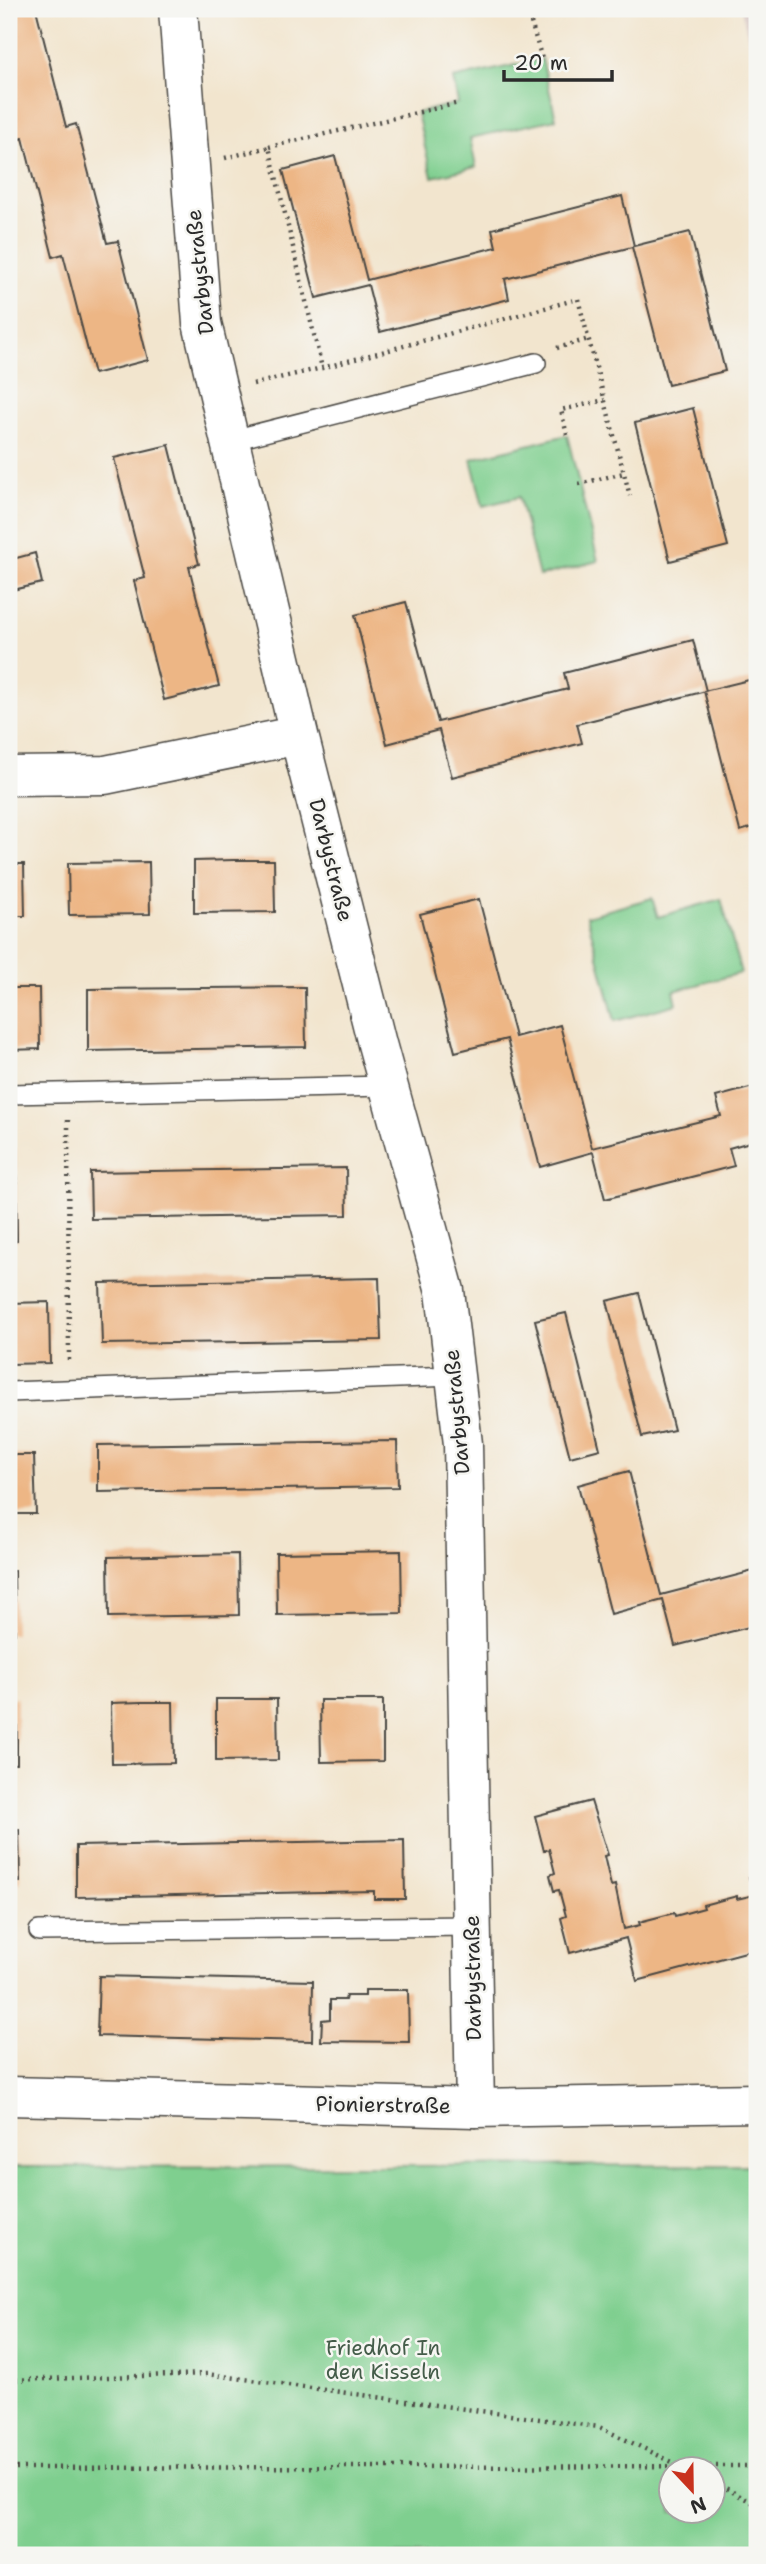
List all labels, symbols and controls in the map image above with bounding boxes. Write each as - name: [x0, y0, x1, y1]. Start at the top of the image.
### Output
- scale bar: [504, 38, 612, 82]
- text: 20 m: [514, 49, 568, 77]
- street label: Darbystraße: [180, 208, 220, 336]
- street label: Darbystraße: [302, 796, 360, 924]
- street label: Darbystraße: [438, 1348, 476, 1476]
- street label: Darbystraße: [458, 1915, 488, 2041]
- street label: Pionierstraße: [315, 2090, 451, 2120]
- park label: Friedhof In den Kisseln: [326, 2334, 440, 2386]
- north arrow: [658, 2456, 728, 2526]
- text: N: [687, 2491, 710, 2520]

